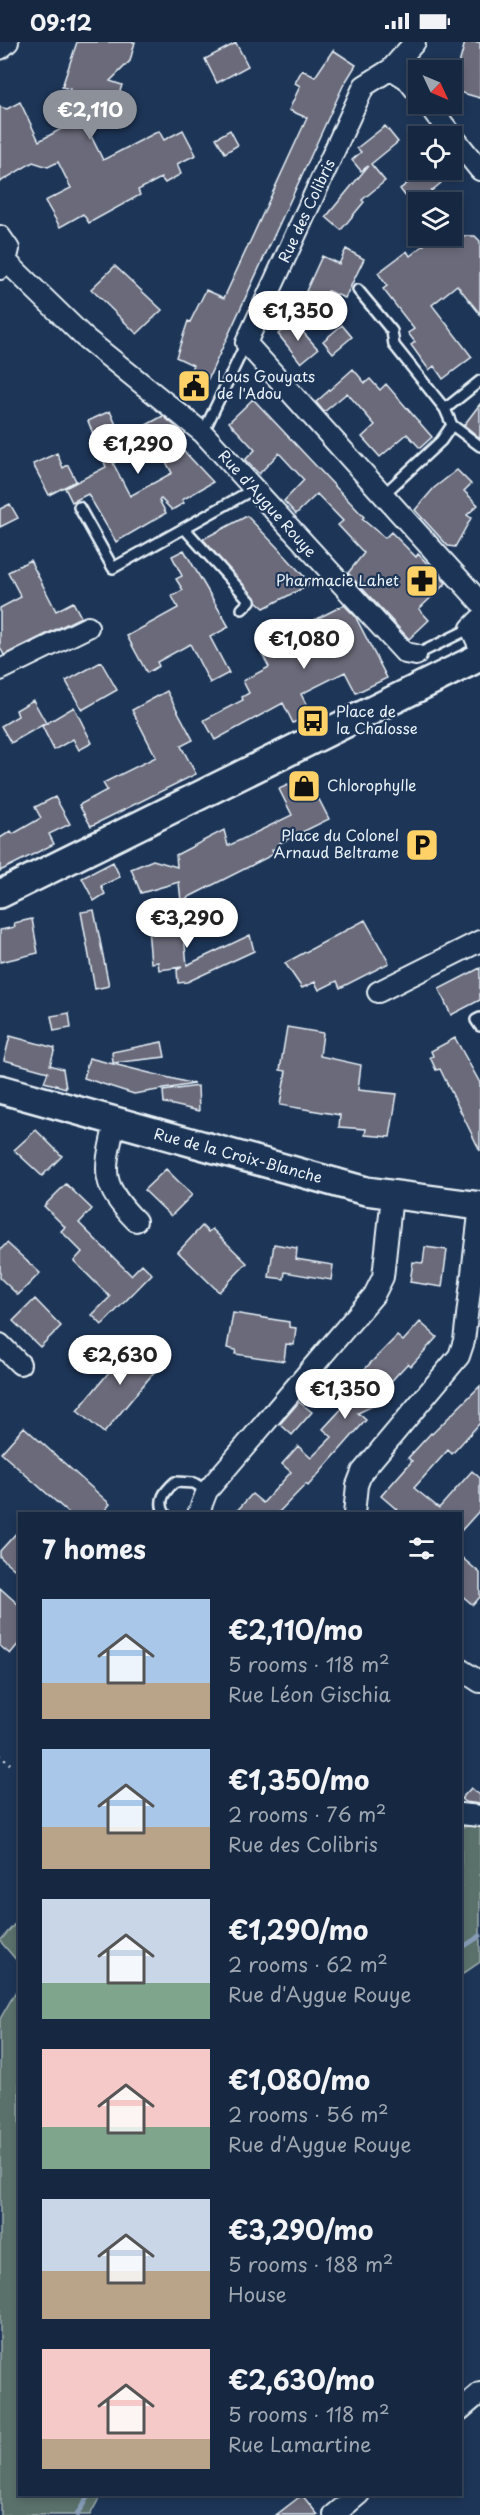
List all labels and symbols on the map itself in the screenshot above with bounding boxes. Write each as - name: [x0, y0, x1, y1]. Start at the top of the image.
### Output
- north arrow: [408, 60, 462, 114]
- pin: €2,110: [41, 90, 139, 141]
- street label: Rue des Colibris: [271, 154, 340, 266]
- pin: €1,350: [249, 291, 347, 342]
- place label: Lous Gouyats de l'Adou: [217, 364, 315, 404]
- public building icon: Lous Gouyats de l'Adou: [176, 368, 212, 404]
- pin: €1,290: [89, 424, 187, 475]
- street label: Rue d'Aygue Rouye: [214, 444, 323, 562]
- pharmacy icon: Pharmacie Lahet: [404, 563, 440, 599]
- place label: Pharmacie Lahet: [276, 568, 399, 591]
- pin: €1,080: [255, 619, 353, 670]
- place label: Place de la Chalosse: [336, 699, 418, 739]
- bus stop icon: Place de la Chalosse: [295, 703, 331, 739]
- shop icon: Chlorophylle: [286, 768, 322, 804]
- place label: Chlorophylle: [327, 773, 417, 796]
- place label: Place du Colonel Arnaud Beltrame: [274, 823, 399, 863]
- parking icon: Place du Colonel Arnaud Beltrame: [404, 827, 440, 863]
- pin: €3,290: [138, 898, 236, 949]
- street label: Rue de la Croix-Blanche: [152, 1121, 325, 1188]
- pin: €2,630: [71, 1335, 169, 1386]
- pin: €1,350: [296, 1369, 394, 1420]

